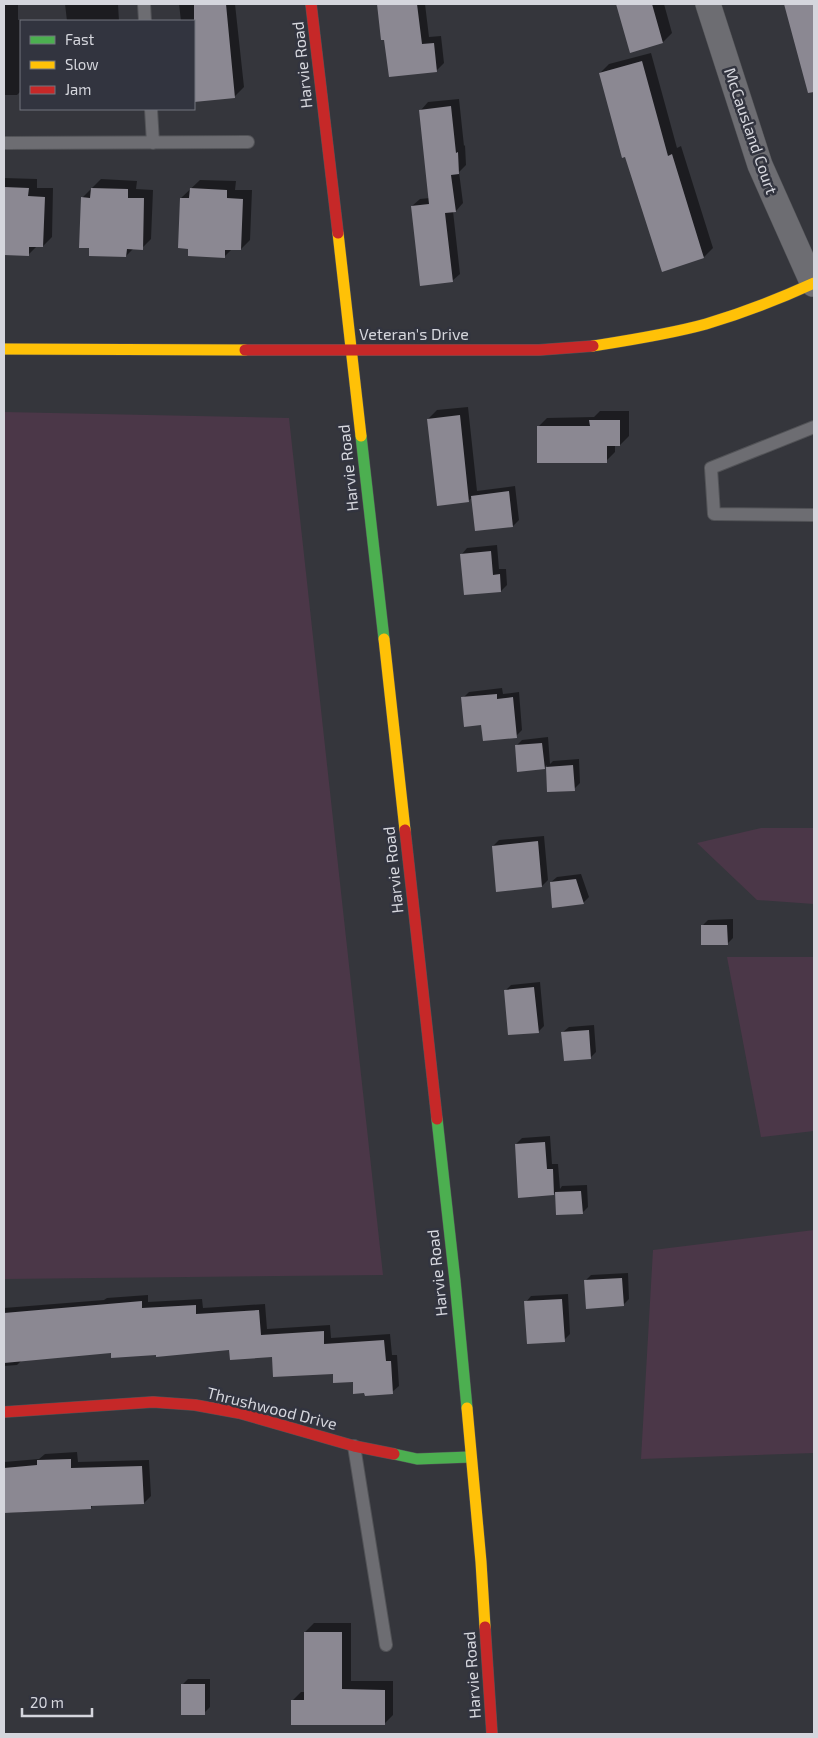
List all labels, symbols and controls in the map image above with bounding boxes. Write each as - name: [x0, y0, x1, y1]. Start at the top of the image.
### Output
- legend: [20, 20, 195, 110]
- street label: Harvie Road: [287, 21, 316, 109]
- text: Fast: [65, 30, 95, 48]
- text: Slow: [65, 55, 99, 73]
- street label: McCausland Court: [721, 65, 782, 197]
- text: Jam: [65, 80, 91, 98]
- street label: Veteran's Drive: [359, 324, 469, 343]
- street label: Harvie Road: [333, 424, 362, 512]
- street label: Harvie Road: [378, 826, 407, 914]
- street label: Harvie Road: [422, 1229, 451, 1317]
- street label: Thrushwood Drive: [205, 1382, 339, 1433]
- street label: Harvie Road: [459, 1631, 484, 1719]
- scale bar: [22, 1686, 92, 1718]
- text: 20 m: [30, 1693, 64, 1711]

